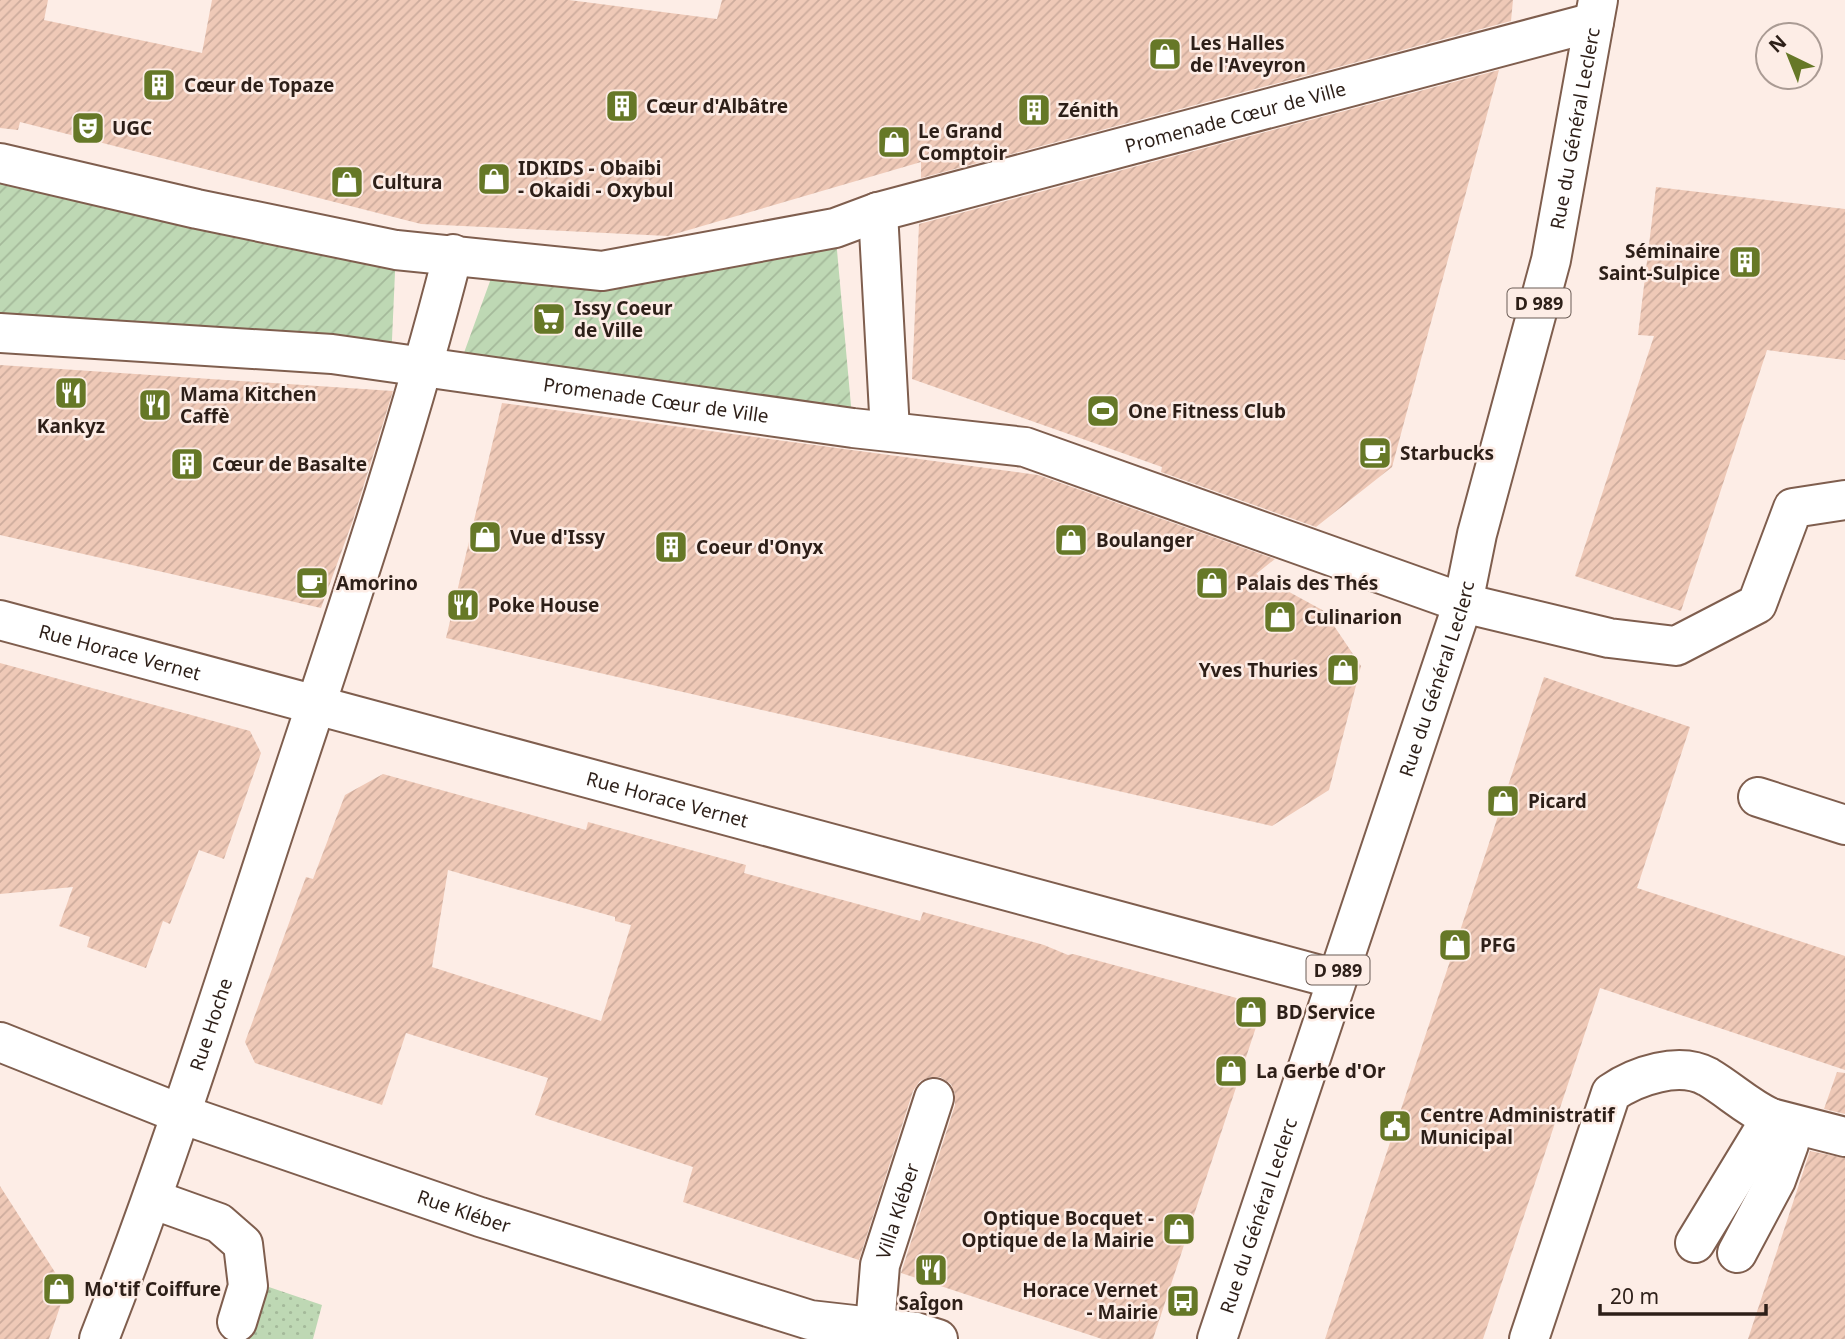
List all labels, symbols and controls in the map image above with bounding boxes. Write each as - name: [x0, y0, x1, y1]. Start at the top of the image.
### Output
- north arrow: [1754, 21, 1824, 91]
- street label: Rue du Général Leclerc: [1544, 25, 1606, 231]
- text: N: [1763, 29, 1792, 58]
- place label: Les Halles de l'Aveyron: [1190, 30, 1306, 78]
- shop icon: Les Halles de l'Aveyron: [1146, 35, 1184, 73]
- building icon: Cœur de Topaze: [140, 66, 178, 104]
- place label: Cœur de Topaze: [184, 72, 334, 98]
- street label: Promenade Cœur de Ville: [1122, 75, 1349, 159]
- building icon: Cœur d'Albâtre: [603, 87, 641, 125]
- building icon: Zénith: [1015, 91, 1053, 129]
- place label: Cœur d'Albâtre: [646, 93, 788, 119]
- place label: Zénith: [1058, 97, 1119, 123]
- theatre icon: UGC: [69, 109, 107, 147]
- place label: UGC: [112, 115, 152, 141]
- place label: Le Grand Comptoir: [918, 118, 1007, 166]
- shop icon: Le Grand Comptoir: [875, 123, 913, 161]
- place label: IDKIDS - Obaibi - Okaidi - Oxybul: [518, 155, 673, 203]
- shop icon: IDKIDS - Obaibi - Okaidi - Oxybul: [475, 160, 513, 198]
- shop icon: Cultura: [328, 163, 366, 201]
- place label: Cultura: [372, 169, 442, 195]
- place label: Séminaire Saint-Sulpice: [1598, 238, 1720, 286]
- building icon: Séminaire Saint-Sulpice: [1726, 243, 1764, 281]
- road number: D 989: [1508, 288, 1570, 318]
- place label: Issy Coeur de Ville: [574, 295, 673, 343]
- supermarket icon: Issy Coeur de Ville: [530, 300, 568, 338]
- street label: Promenade Cœur de Ville: [542, 371, 771, 429]
- restaurant icon: Kankyz: [52, 374, 90, 412]
- place label: Mama Kitchen Caffè: [180, 381, 317, 429]
- restaurant icon: Mama Kitchen Caffè: [136, 386, 174, 424]
- sports icon: One Fitness Club: [1084, 392, 1122, 430]
- place label: One Fitness Club: [1128, 398, 1286, 424]
- place label: Kankyz: [37, 413, 105, 439]
- cafe icon: Starbucks: [1356, 434, 1394, 472]
- place label: Starbucks: [1400, 440, 1494, 466]
- building icon: Cœur de Basalte: [168, 445, 206, 483]
- place label: Cœur de Basalte: [212, 451, 367, 477]
- shop icon: Vue d'Issy: [466, 518, 504, 556]
- shop icon: Boulanger: [1052, 521, 1090, 559]
- place label: Vue d'Issy: [510, 524, 605, 550]
- place label: Boulanger: [1096, 527, 1195, 553]
- building icon: Coeur d'Onyx: [652, 528, 690, 566]
- place label: Coeur d'Onyx: [696, 534, 823, 560]
- cafe icon: Amorino: [293, 564, 331, 602]
- shop icon: Palais des Thés: [1193, 564, 1231, 602]
- place label: Amorino: [336, 570, 418, 596]
- place label: Palais des Thés: [1236, 570, 1378, 596]
- street label: Rue du Général Leclerc: [1393, 579, 1480, 780]
- restaurant icon: Poke House: [444, 586, 482, 624]
- place label: Poke House: [488, 592, 599, 618]
- shop icon: Culinarion: [1261, 598, 1299, 636]
- place label: Culinarion: [1304, 604, 1402, 630]
- street label: Rue Horace Vernet: [36, 618, 204, 686]
- shop icon: Yves Thuries: [1324, 651, 1362, 689]
- place label: Yves Thuries: [1199, 657, 1318, 683]
- street label: Rue Horace Vernet: [583, 765, 751, 834]
- shop icon: Picard: [1484, 782, 1522, 820]
- place label: Picard: [1528, 788, 1587, 814]
- shop icon: PFG: [1436, 926, 1474, 964]
- place label: PFG: [1480, 932, 1516, 958]
- road number: D 989: [1306, 956, 1370, 985]
- street label: Rue Hoche: [183, 974, 238, 1074]
- shop icon: BD Service: [1232, 993, 1270, 1031]
- place label: BD Service: [1276, 999, 1375, 1025]
- shop icon: La Gerbe d'Or: [1212, 1052, 1250, 1090]
- place label: La Gerbe d'Or: [1256, 1058, 1386, 1084]
- place label: Centre Administratif Municipal: [1420, 1102, 1616, 1150]
- public building icon: Centre Administratif Municipal: [1376, 1107, 1414, 1145]
- street label: Rue du Général Leclerc: [1213, 1115, 1303, 1317]
- street label: Villa Kléber: [870, 1160, 925, 1262]
- street label: Rue Kléber: [414, 1183, 514, 1239]
- place label: Optique Bocquet - Optique de la Mairie: [962, 1205, 1154, 1253]
- shop icon: Optique Bocquet - Optique de la Mairie: [1160, 1210, 1198, 1248]
- restaurant icon: SaÎgon: [912, 1251, 950, 1289]
- shop icon: Mo'tif Coiffure: [40, 1270, 78, 1308]
- scale bar: [1600, 1272, 1766, 1316]
- place label: Mo'tif Coiffure: [84, 1276, 221, 1302]
- place label: Horace Vernet - Mairie: [1022, 1277, 1158, 1325]
- bus stop icon: Horace Vernet - Mairie: [1164, 1282, 1202, 1320]
- text: 20 m: [1610, 1282, 1659, 1310]
- place label: SaÎgon: [898, 1290, 964, 1316]

